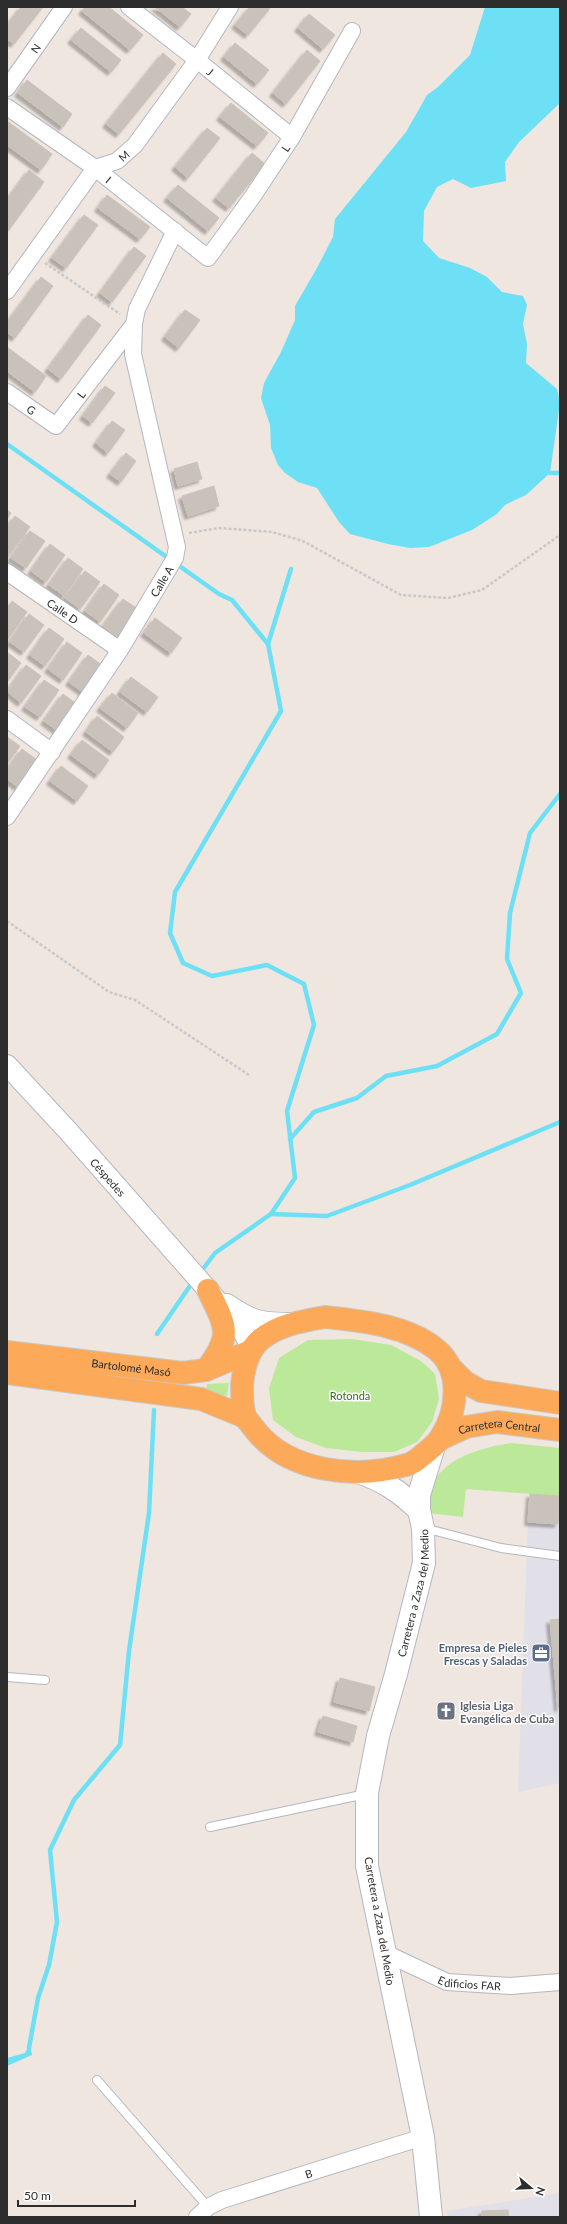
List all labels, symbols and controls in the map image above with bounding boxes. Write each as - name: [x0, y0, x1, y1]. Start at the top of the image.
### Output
- street label: N: [27, 41, 43, 55]
- street label: J: [205, 65, 217, 78]
- street label: L: [278, 142, 292, 154]
- street label: M: [115, 147, 132, 163]
- street label: I: [104, 173, 114, 185]
- street label: L: [74, 387, 88, 400]
- street label: G: [25, 401, 39, 417]
- street label: Calle A: [147, 563, 176, 599]
- street label: Calle D: [45, 595, 81, 626]
- street label: Céspedes: [88, 1155, 129, 1199]
- street label: Bartolomé Masó: [91, 1356, 172, 1378]
- park label: Rotonda: [330, 1389, 370, 1402]
- street label: Carretera Central: [456, 1416, 541, 1436]
- street label: Carretera a Zaza del Medio: [394, 1529, 430, 1658]
- place label: Empresa de Pieles Frescas y Saladas: [439, 1641, 527, 1667]
- office icon: Empresa de Pieles Frescas y Saladas: [530, 1642, 552, 1664]
- place label: Iglesia Liga Evangélica de Cuba: [460, 1699, 554, 1725]
- church icon: Iglesia Liga Evangélica de Cuba: [435, 1700, 457, 1722]
- street label: Carretera a Zaza del Medio: [362, 1856, 398, 1986]
- street label: Edificios FAR: [436, 1972, 501, 1992]
- street label: B: [303, 2166, 314, 2180]
- north arrow: [511, 2168, 551, 2208]
- scale bar: [18, 2182, 135, 2208]
- text: N: [533, 2185, 548, 2198]
- text: 50 m: [24, 2188, 51, 2203]

